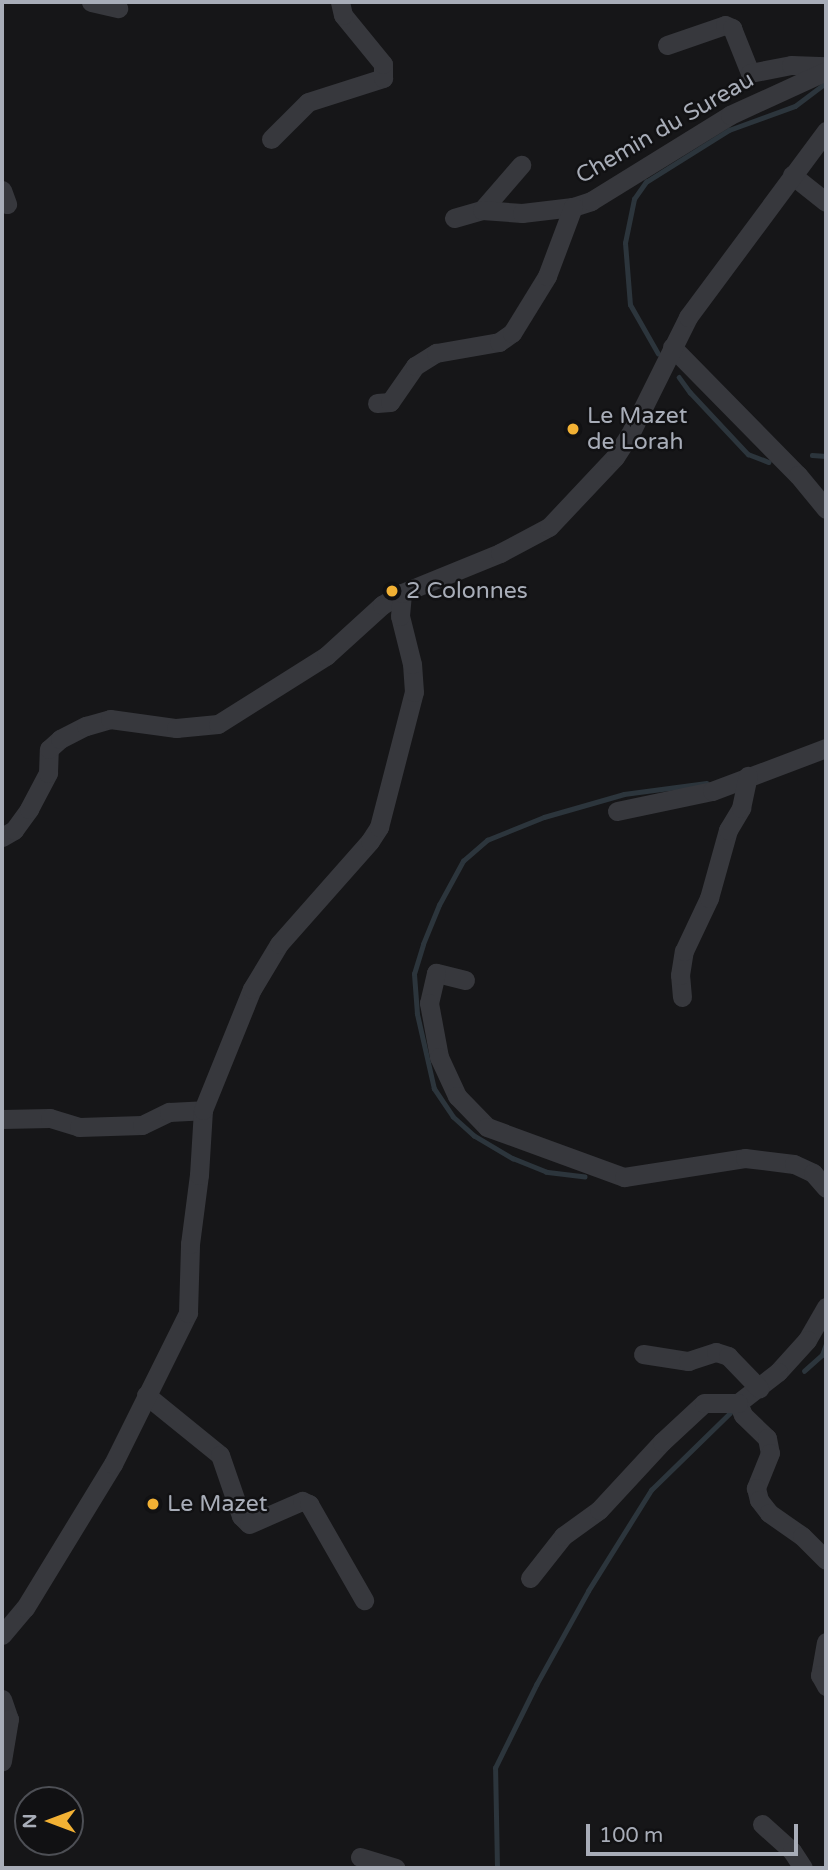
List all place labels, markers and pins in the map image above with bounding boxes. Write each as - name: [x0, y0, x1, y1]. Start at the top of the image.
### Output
- place label: Le Mazet de Lorah: [587, 402, 688, 456]
- marker: Le Mazet de Lorah: [565, 421, 581, 437]
- place label: 2 Colonnes: [406, 577, 528, 605]
- marker: 2 Colonnes: [384, 583, 400, 599]
- place label: Le Mazet: [167, 1490, 268, 1518]
- marker: Le Mazet: [145, 1496, 161, 1512]

